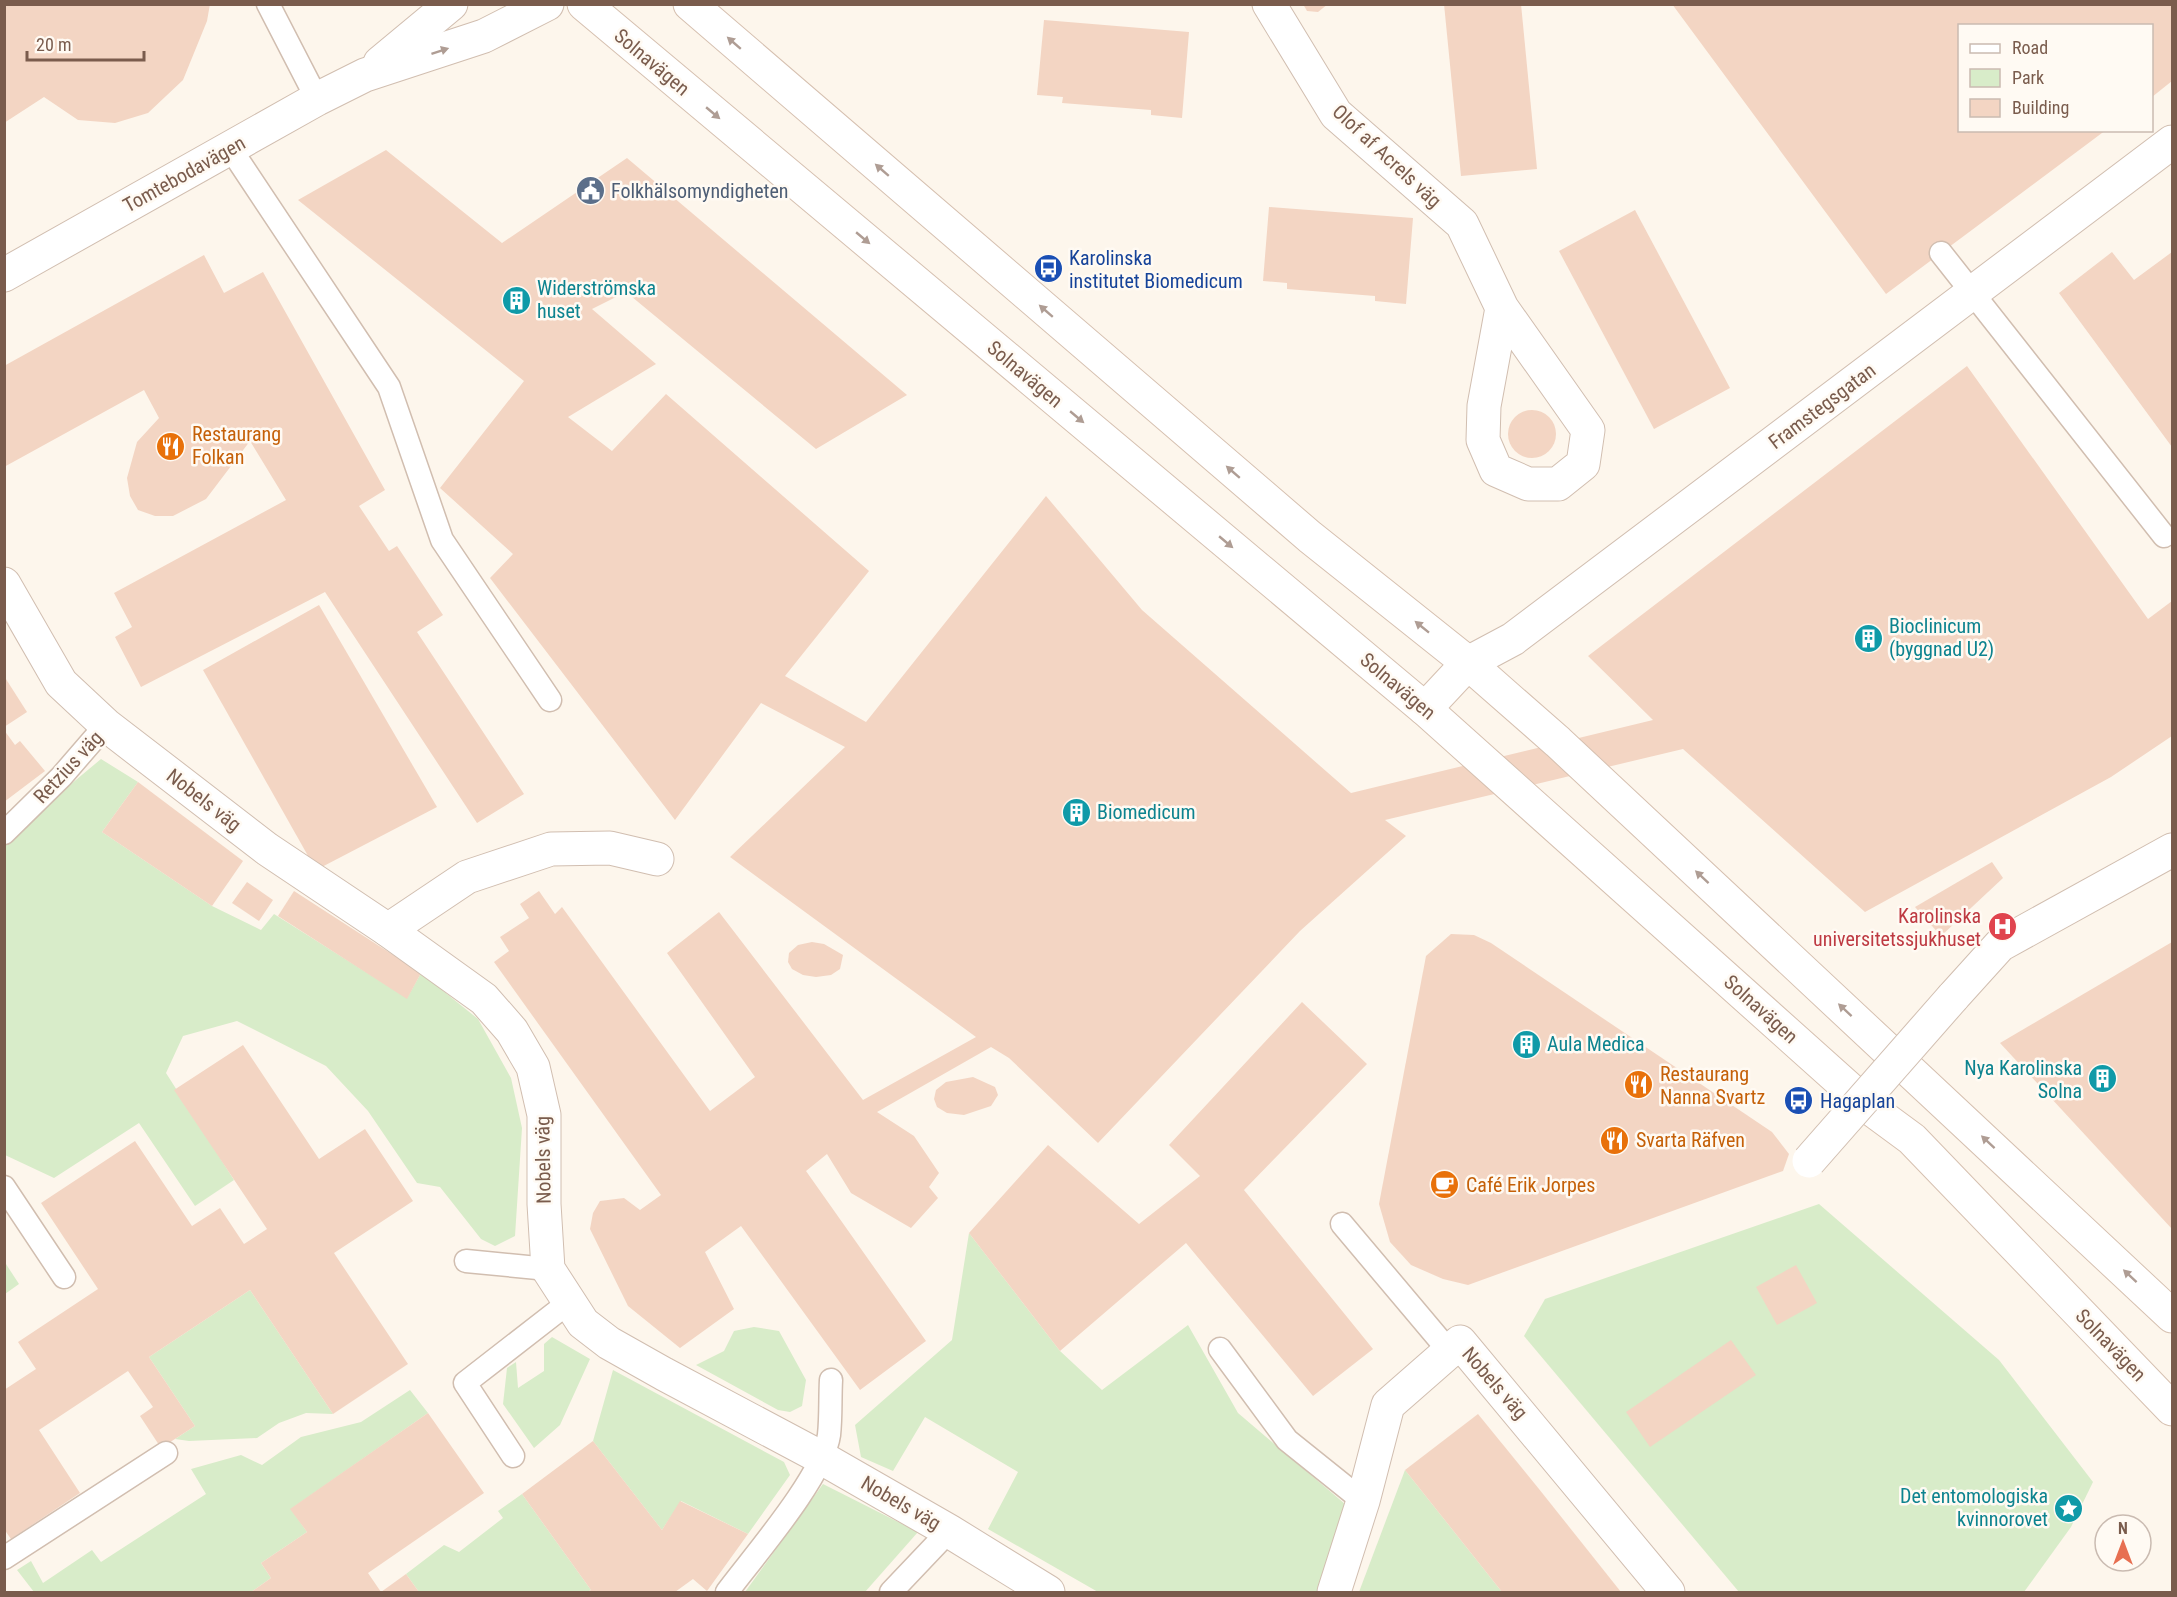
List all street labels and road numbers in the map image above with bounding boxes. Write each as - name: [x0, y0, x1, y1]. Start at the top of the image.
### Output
- street label: Solnavägen: [609, 24, 695, 100]
- street label: Olof af Acrels väg: [1328, 99, 1446, 213]
- street label: Tomtebodavägen: [119, 131, 249, 217]
- street label: Solnavägen: [982, 336, 1068, 412]
- street label: Framstegsgatan: [1764, 358, 1880, 454]
- street label: Solnavägen: [1355, 648, 1441, 724]
- street label: Retzius väg: [28, 726, 108, 808]
- street label: Nobels väg: [162, 764, 246, 836]
- street label: Solnavägen: [1719, 970, 1803, 1048]
- street label: Nobels väg: [530, 1116, 556, 1204]
- street label: Solnavägen: [2071, 1304, 2151, 1386]
- street label: Nobels väg: [1457, 1342, 1533, 1424]
- street label: Nobels väg: [857, 1471, 945, 1535]

